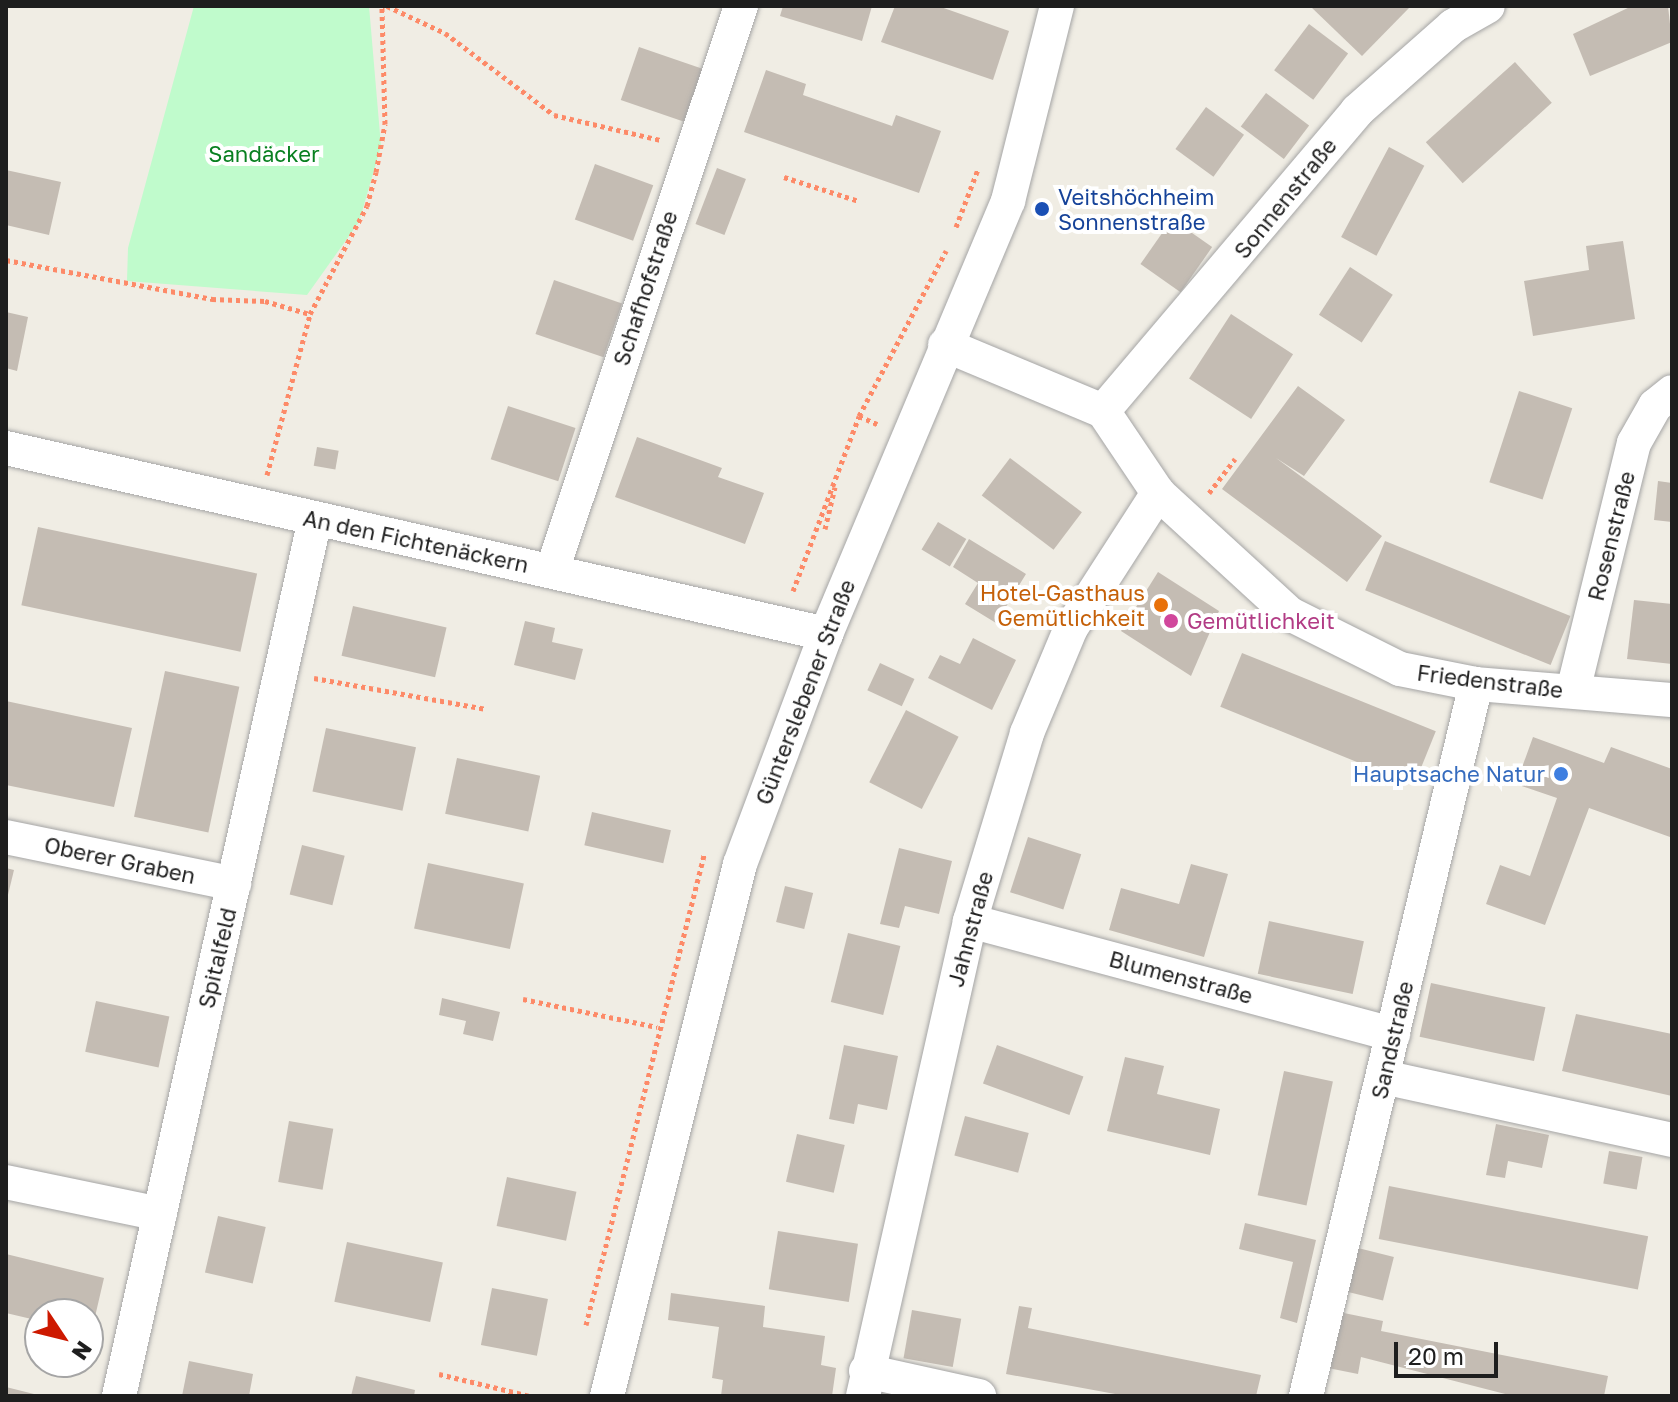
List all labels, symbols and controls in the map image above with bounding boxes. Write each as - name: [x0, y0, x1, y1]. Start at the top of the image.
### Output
- street label: Sonnenstraße: [1228, 132, 1342, 264]
- park label: Sandäcker: [208, 141, 320, 167]
- place label: Veitshöchheim Sonnenstraße: [1058, 183, 1214, 234]
- marker: Veitshöchheim Sonnenstraße: [1033, 200, 1051, 218]
- street label: Schafhofstraße: [608, 207, 682, 369]
- street label: Rosenstraße: [1582, 468, 1640, 604]
- street label: An den Fichtenäckern: [301, 504, 531, 578]
- street label: Günterslebener Straße: [750, 576, 860, 808]
- place label: Hotel-Gasthaus Gemütlichkeit: [980, 579, 1145, 630]
- marker: Hotel-Gasthaus Gemütlichkeit: [1152, 596, 1170, 614]
- place label: Gemütlichkeit: [1187, 608, 1335, 634]
- marker: Gemütlichkeit: [1162, 612, 1180, 630]
- street label: Friedenstraße: [1415, 659, 1565, 703]
- place label: Hauptsache Natur: [1353, 761, 1545, 787]
- marker: Hauptsache Natur: [1552, 765, 1570, 783]
- street label: Oberer Graben: [42, 831, 198, 889]
- street label: Jahnstraße: [942, 868, 998, 990]
- street label: Spitalfeld: [193, 905, 241, 1011]
- street label: Blumenstraße: [1106, 945, 1256, 1009]
- street label: Sandstraße: [1366, 978, 1418, 1102]
- north arrow: [24, 1298, 104, 1378]
- scale bar: [1398, 1326, 1502, 1376]
- text: N: [67, 1336, 98, 1365]
- text: 20 m: [1408, 1341, 1464, 1370]

